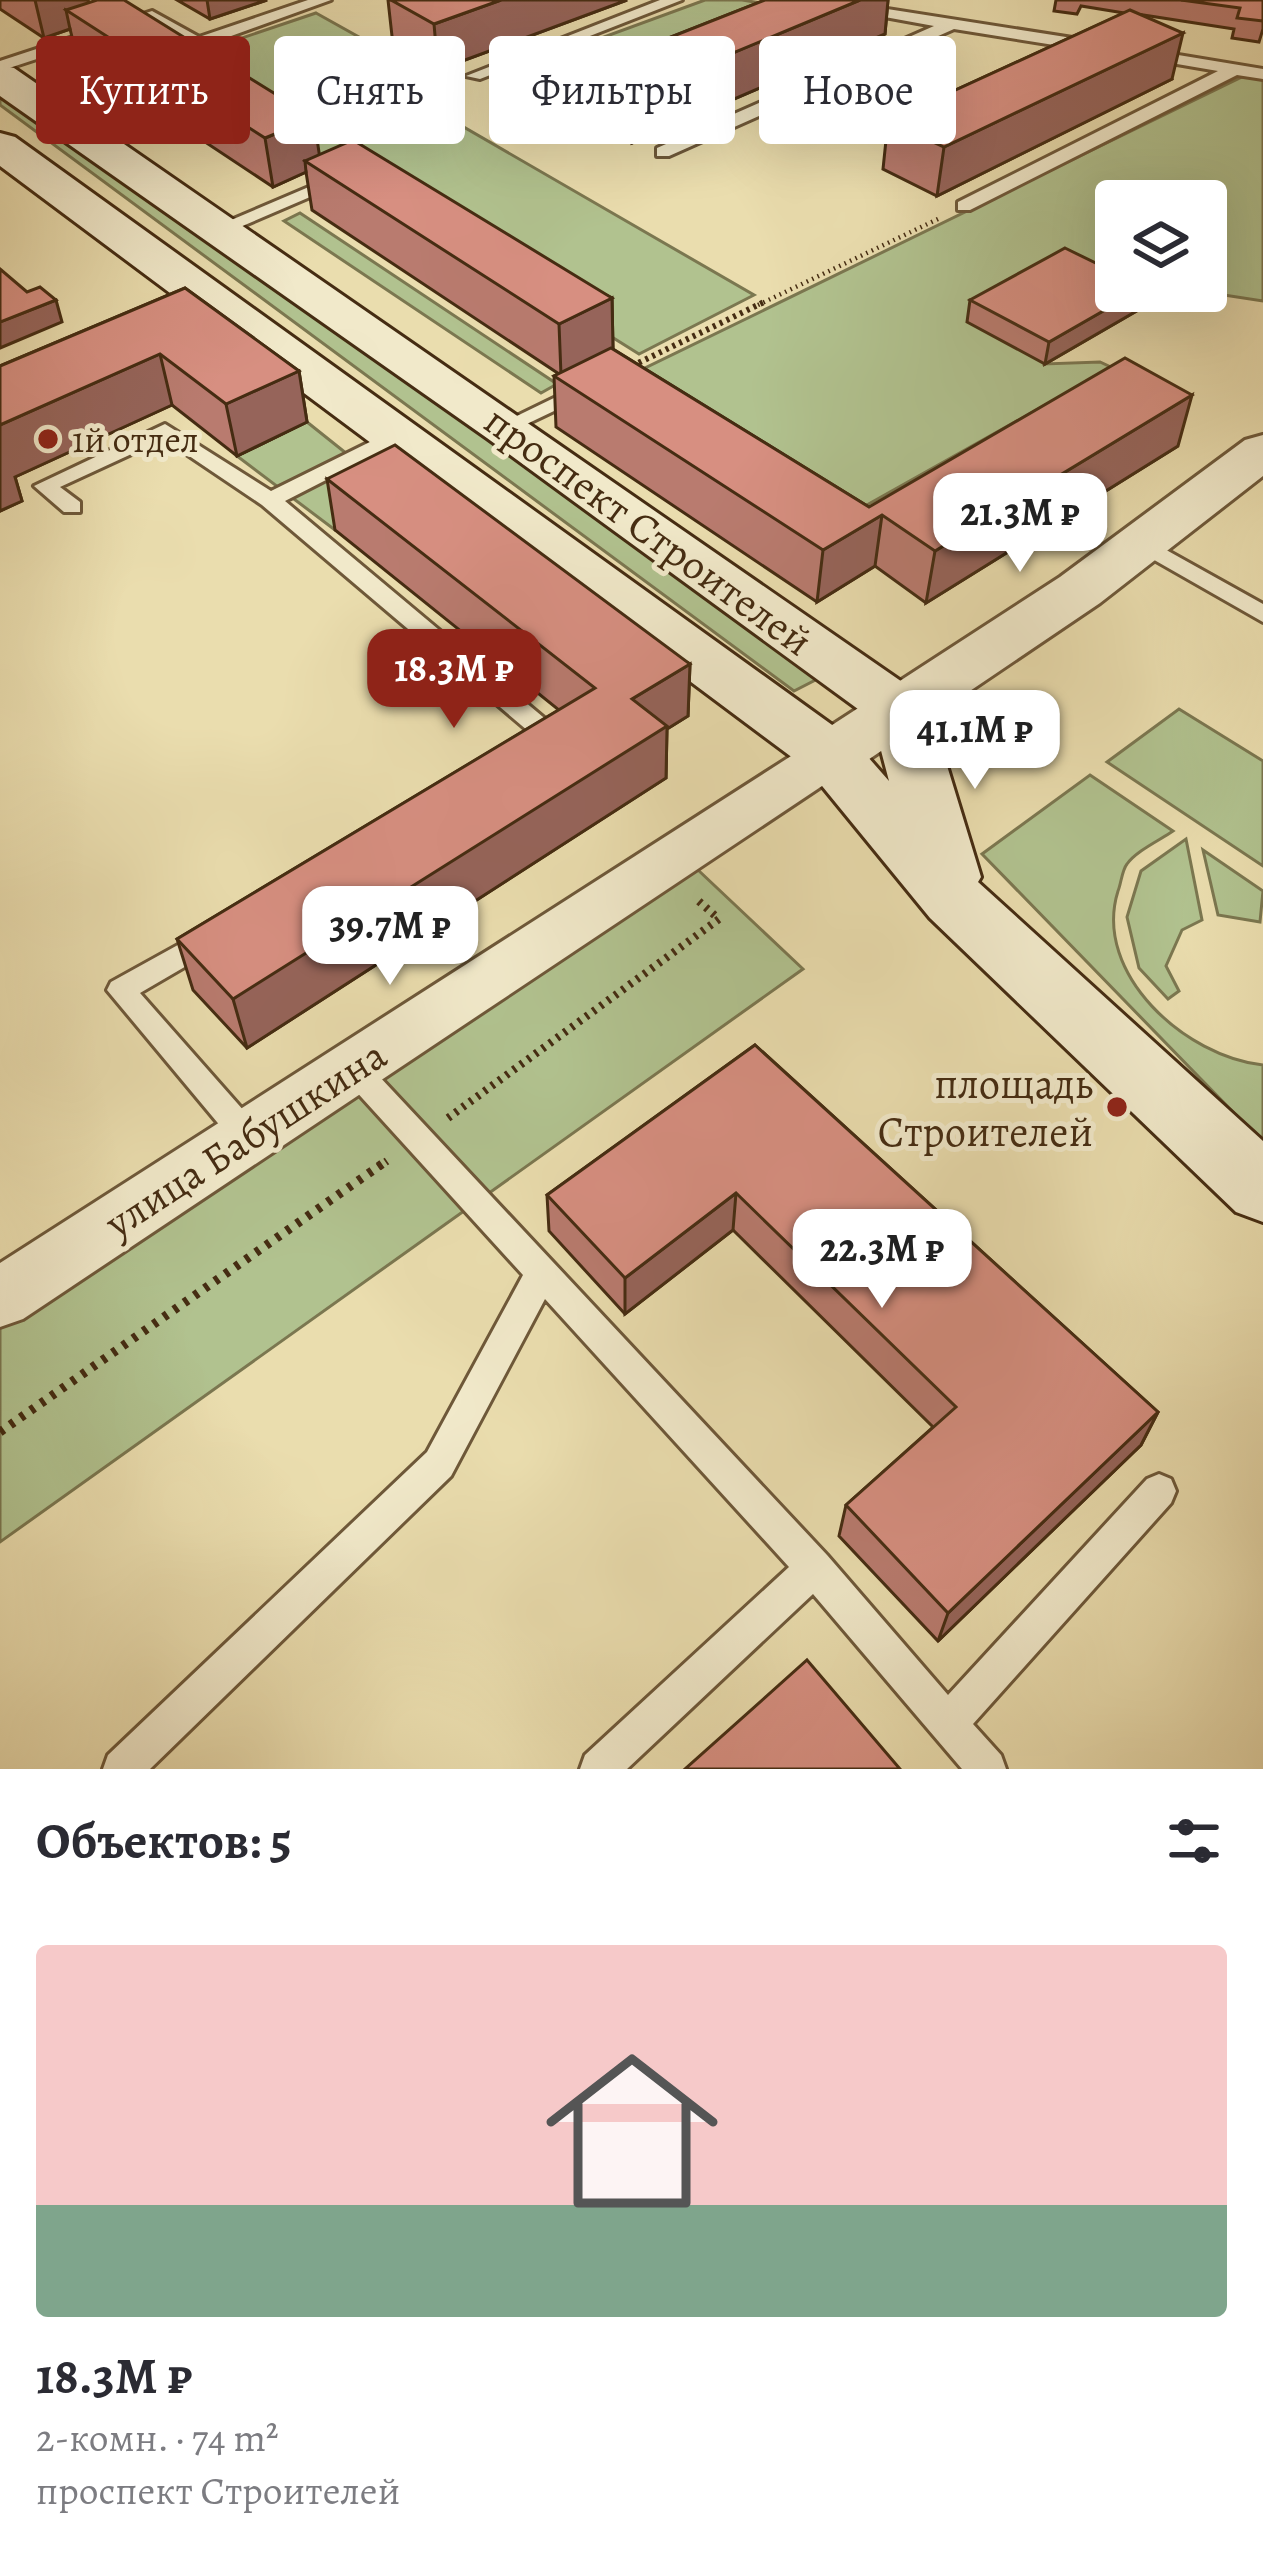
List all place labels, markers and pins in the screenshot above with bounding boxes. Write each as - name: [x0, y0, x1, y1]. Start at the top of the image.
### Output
- place label: 1й отдел: [72, 415, 199, 464]
- marker: 1й отдел: [35, 426, 61, 452]
- pin: 21.3M ₽: [909, 473, 1131, 575]
- pin: 18.3M ₽: [343, 629, 565, 731]
- pin: 41.1M ₽: [864, 690, 1086, 792]
- pin: 39.7M ₽: [279, 886, 501, 988]
- place label: площадь Строителей: [878, 1055, 1093, 1160]
- marker: площадь Строителей: [1104, 1094, 1130, 1120]
- pin: 22.3M ₽: [771, 1209, 993, 1311]

